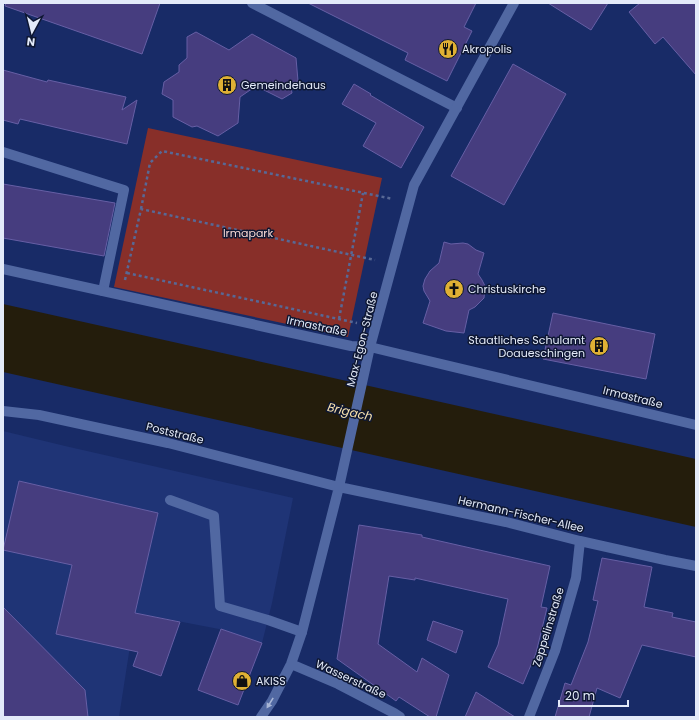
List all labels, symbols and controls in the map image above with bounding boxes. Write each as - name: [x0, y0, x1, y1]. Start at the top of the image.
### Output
- north arrow: [12, 12, 52, 52]
- text: N: [26, 33, 36, 50]
- restaurant icon: Akropolis: [437, 38, 459, 60]
- place label: Akropolis: [462, 41, 512, 57]
- building icon: Gemeindehaus: [216, 74, 238, 96]
- place label: Gemeindehaus: [241, 77, 326, 93]
- park label: Irmapark: [223, 225, 273, 241]
- church icon: Christuskirche: [443, 278, 465, 300]
- place label: Christuskirche: [468, 281, 546, 297]
- street label: Max-Egon-Straße: [342, 289, 382, 388]
- street label: Irmastraße: [285, 312, 349, 340]
- place label: Staatliches Schulamt Doaueschingen: [468, 332, 585, 361]
- building icon: Staatliches Schulamt Doaueschingen: [588, 335, 610, 357]
- street label: Irmastraße: [601, 382, 665, 412]
- water label: Brigach: [326, 398, 374, 425]
- street label: Poststraße: [145, 418, 206, 448]
- street label: Hermann-Fischer-Allee: [457, 492, 586, 536]
- street label: Zeppelinstraße: [528, 585, 568, 669]
- street label: Wasserstraße: [313, 656, 389, 702]
- shop icon: AKISS: [231, 670, 253, 692]
- place label: AKISS: [256, 673, 286, 689]
- scale bar: [559, 682, 628, 708]
- text: 20 m: [565, 687, 595, 704]
- one-way arrow: [266, 697, 273, 709]

